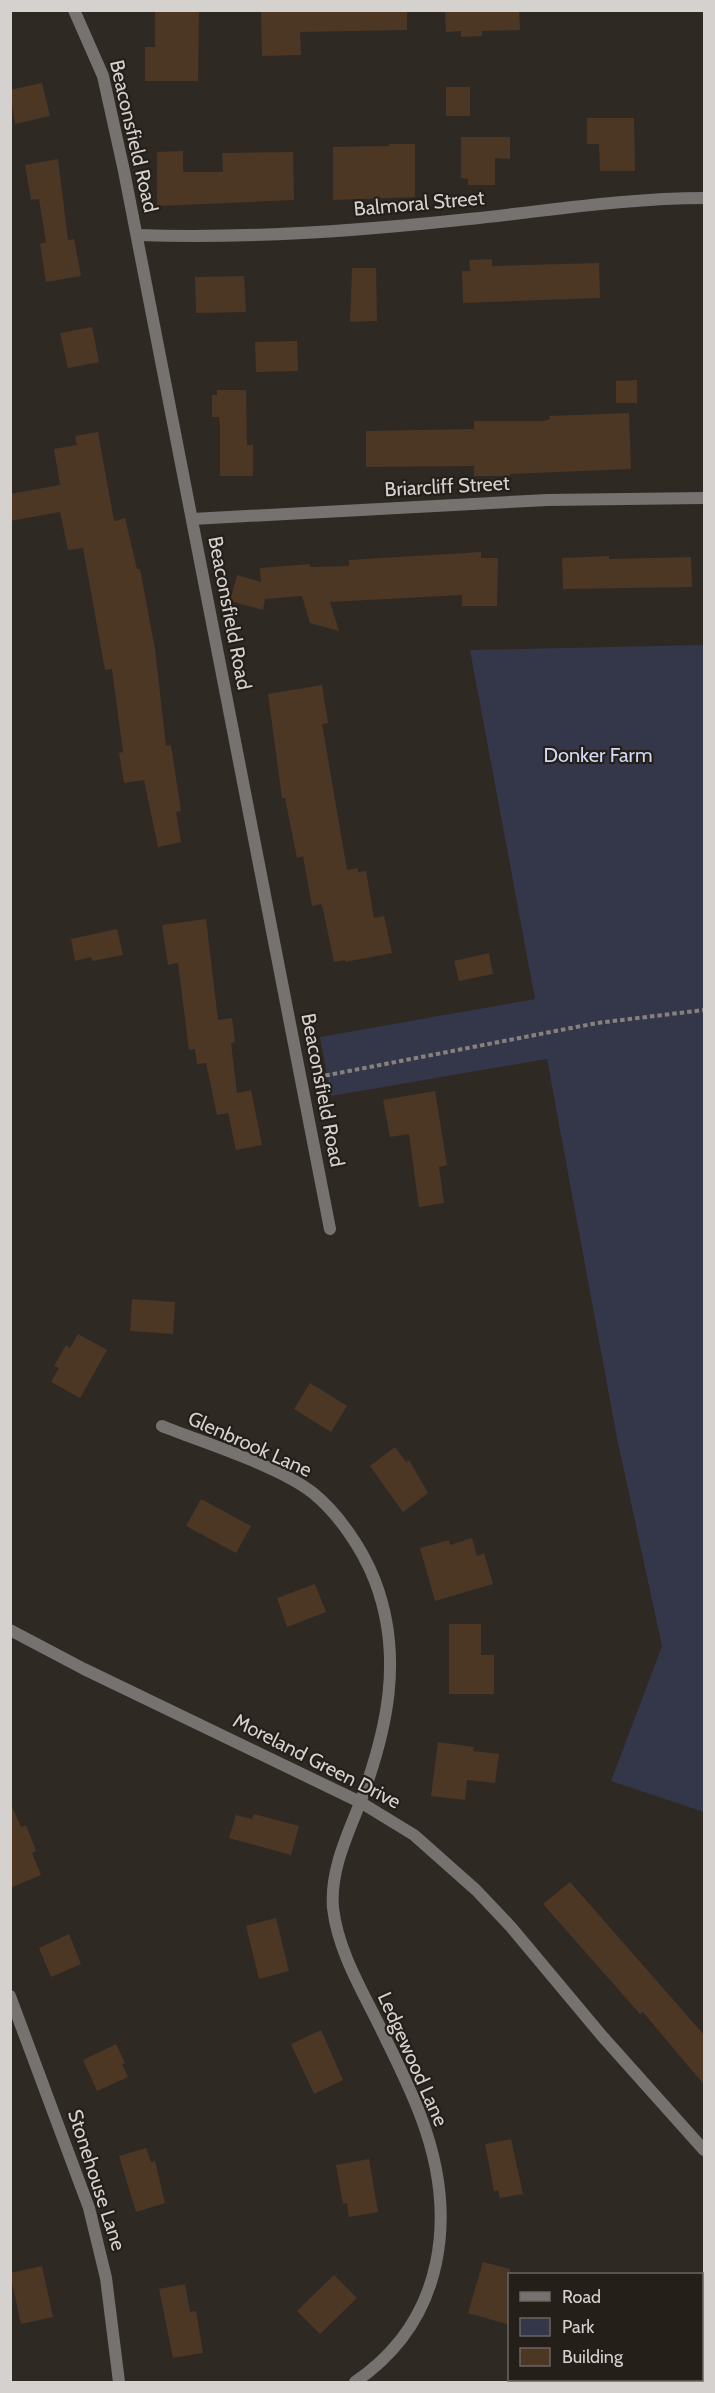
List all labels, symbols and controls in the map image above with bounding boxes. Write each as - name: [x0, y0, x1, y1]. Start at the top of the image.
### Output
- street label: Beaconsfield Road: [105, 57, 163, 215]
- street label: Balmoral Street: [353, 185, 486, 221]
- street label: Briarcliff Street: [384, 471, 510, 501]
- street label: Beaconsfield Road: [203, 534, 257, 692]
- park label: Donker Farm: [544, 743, 652, 767]
- street label: Beaconsfield Road: [296, 1011, 350, 1169]
- street label: Glenbrook Lane: [184, 1406, 316, 1482]
- street label: Moreland Green Drive: [229, 1708, 405, 1814]
- street label: Ledgewood Lane: [373, 1988, 453, 2130]
- street label: Stonehouse Lane: [63, 2106, 131, 2254]
- legend: [508, 2273, 703, 2381]
- text: Road: [562, 2286, 601, 2308]
- text: Park: [562, 2316, 595, 2338]
- text: Building: [562, 2346, 624, 2368]

